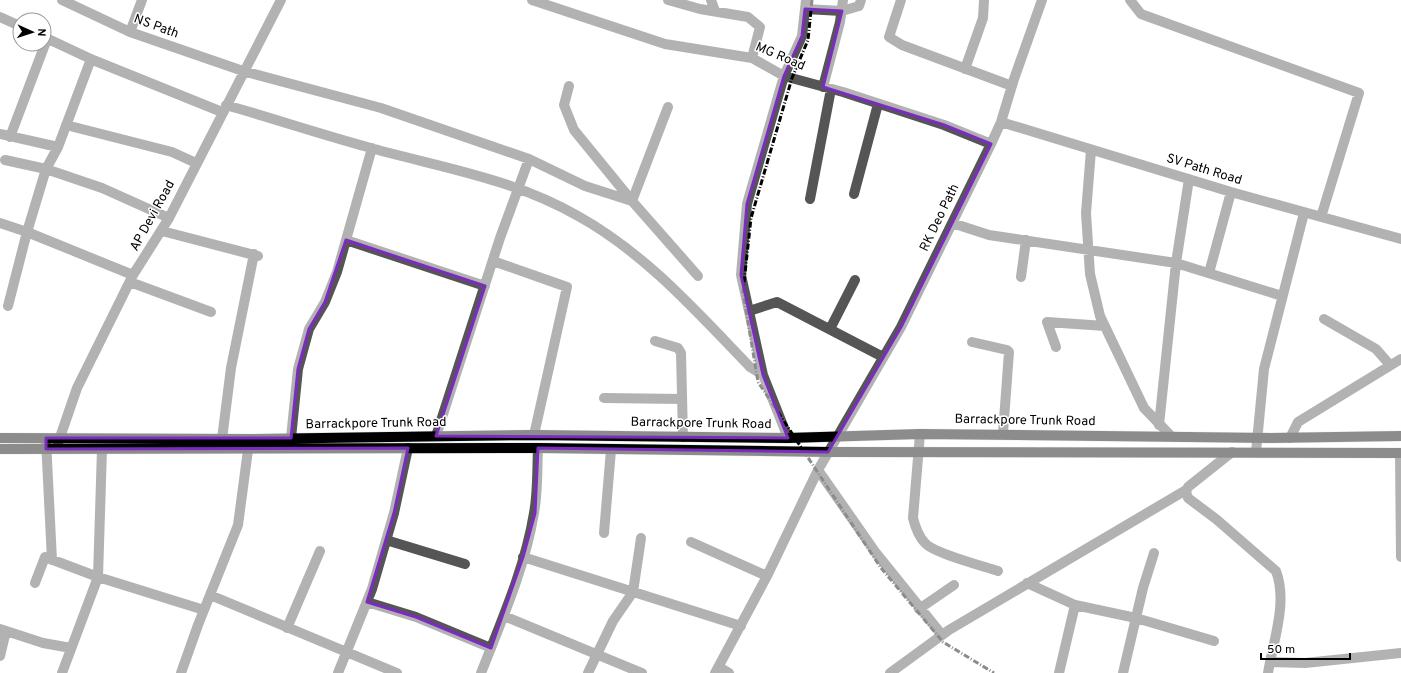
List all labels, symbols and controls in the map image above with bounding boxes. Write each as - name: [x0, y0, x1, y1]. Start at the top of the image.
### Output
- north arrow: [12, 12, 52, 52]
- street label: NS Path: [131, 12, 181, 42]
- text: N: [34, 28, 48, 37]
- street label: MG Road: [753, 39, 807, 75]
- street label: SV Path Road: [1164, 151, 1244, 189]
- street label: AP Devi Road: [127, 178, 179, 254]
- street label: RK Deo Path: [917, 182, 963, 254]
- street label: Barrackpore Trunk Road: [954, 412, 1096, 430]
- street label: Barrackpore Trunk Road: [305, 415, 447, 433]
- street label: Barrackpore Trunk Road: [630, 415, 772, 433]
- scale bar: [1261, 635, 1350, 661]
- text: 50 m: [1267, 642, 1295, 658]

